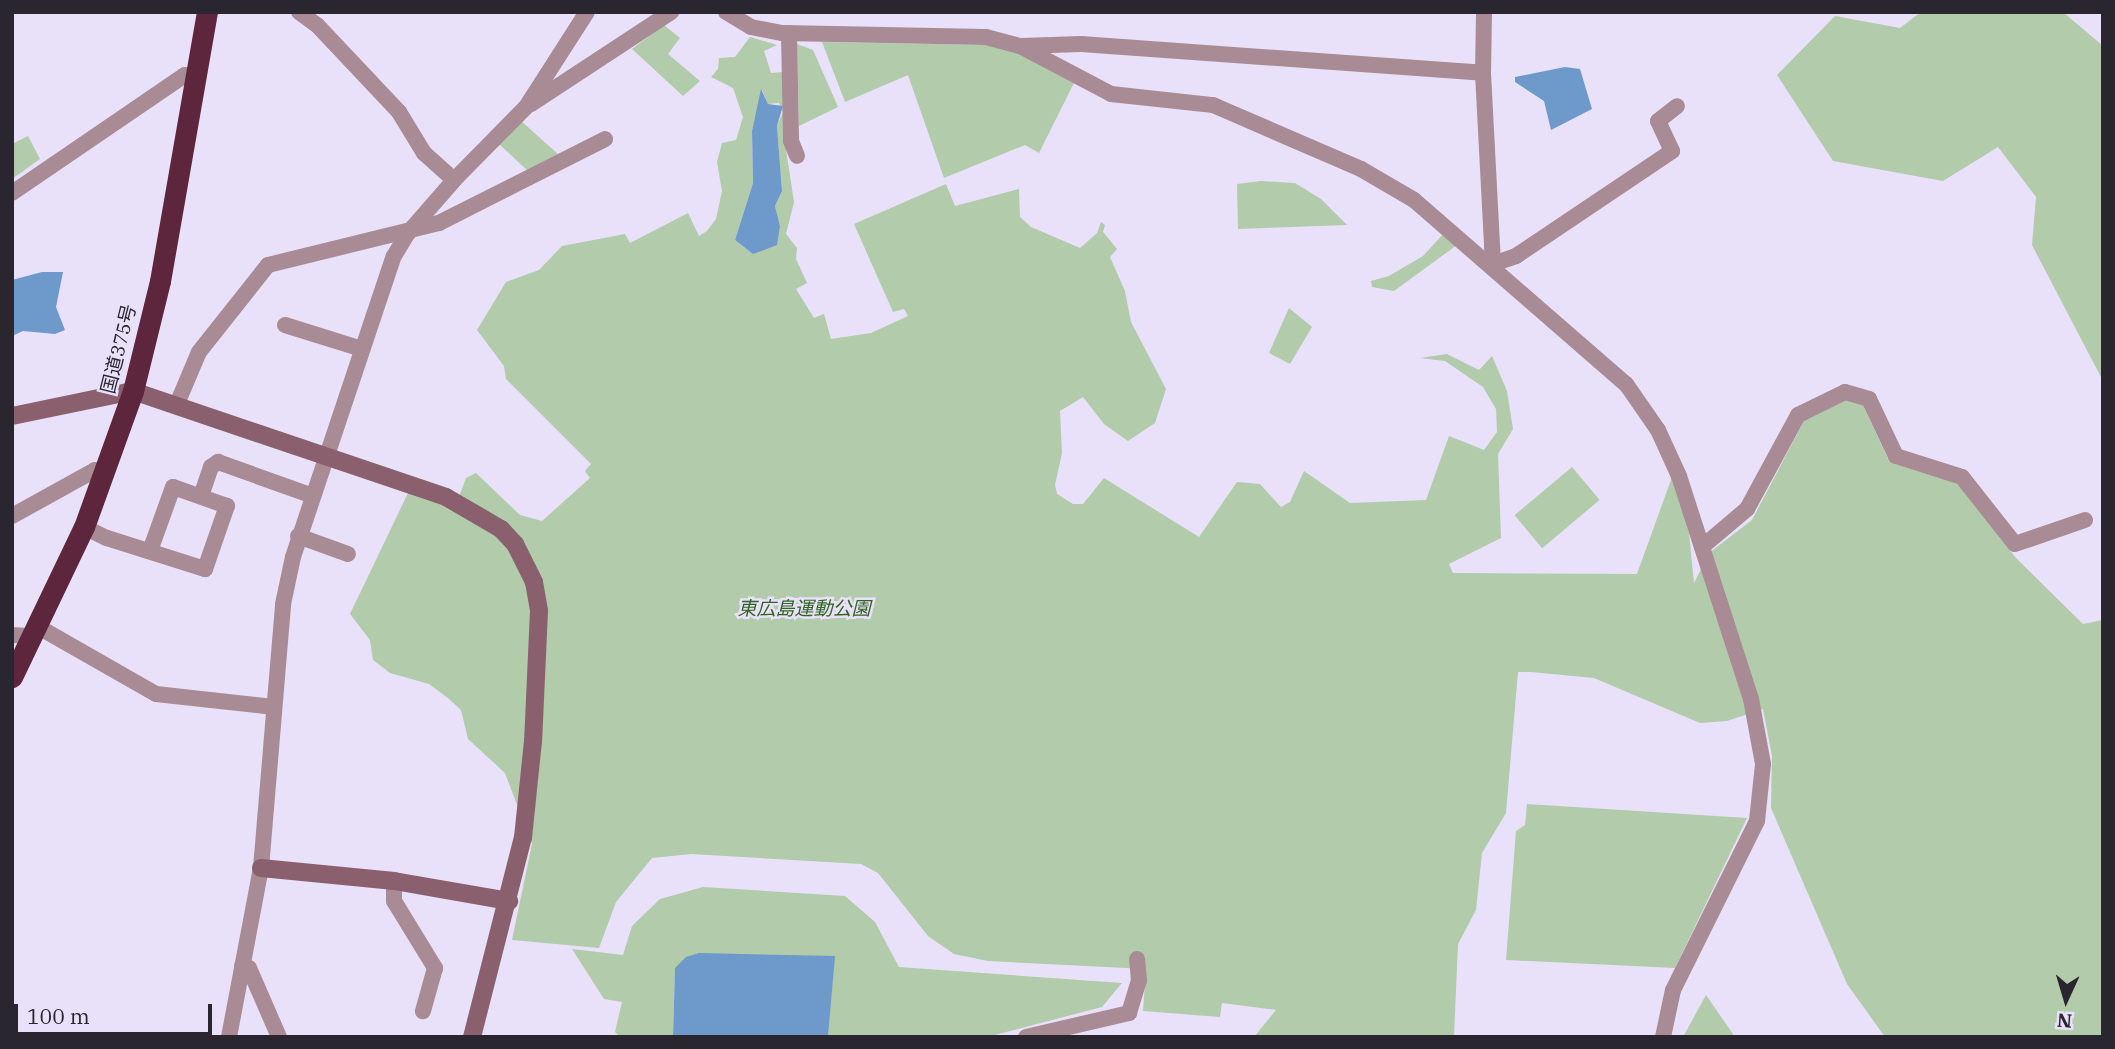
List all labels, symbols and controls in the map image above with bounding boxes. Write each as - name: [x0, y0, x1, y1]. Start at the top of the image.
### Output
- street label: 国道375号: [97, 302, 141, 396]
- park label: 東広島運動公園: [738, 598, 870, 620]
- north arrow: [2031, 965, 2101, 1035]
- scale bar: [18, 990, 215, 1034]
- text: 100 m: [27, 1002, 90, 1030]
- text: N: [2056, 1008, 2073, 1033]

